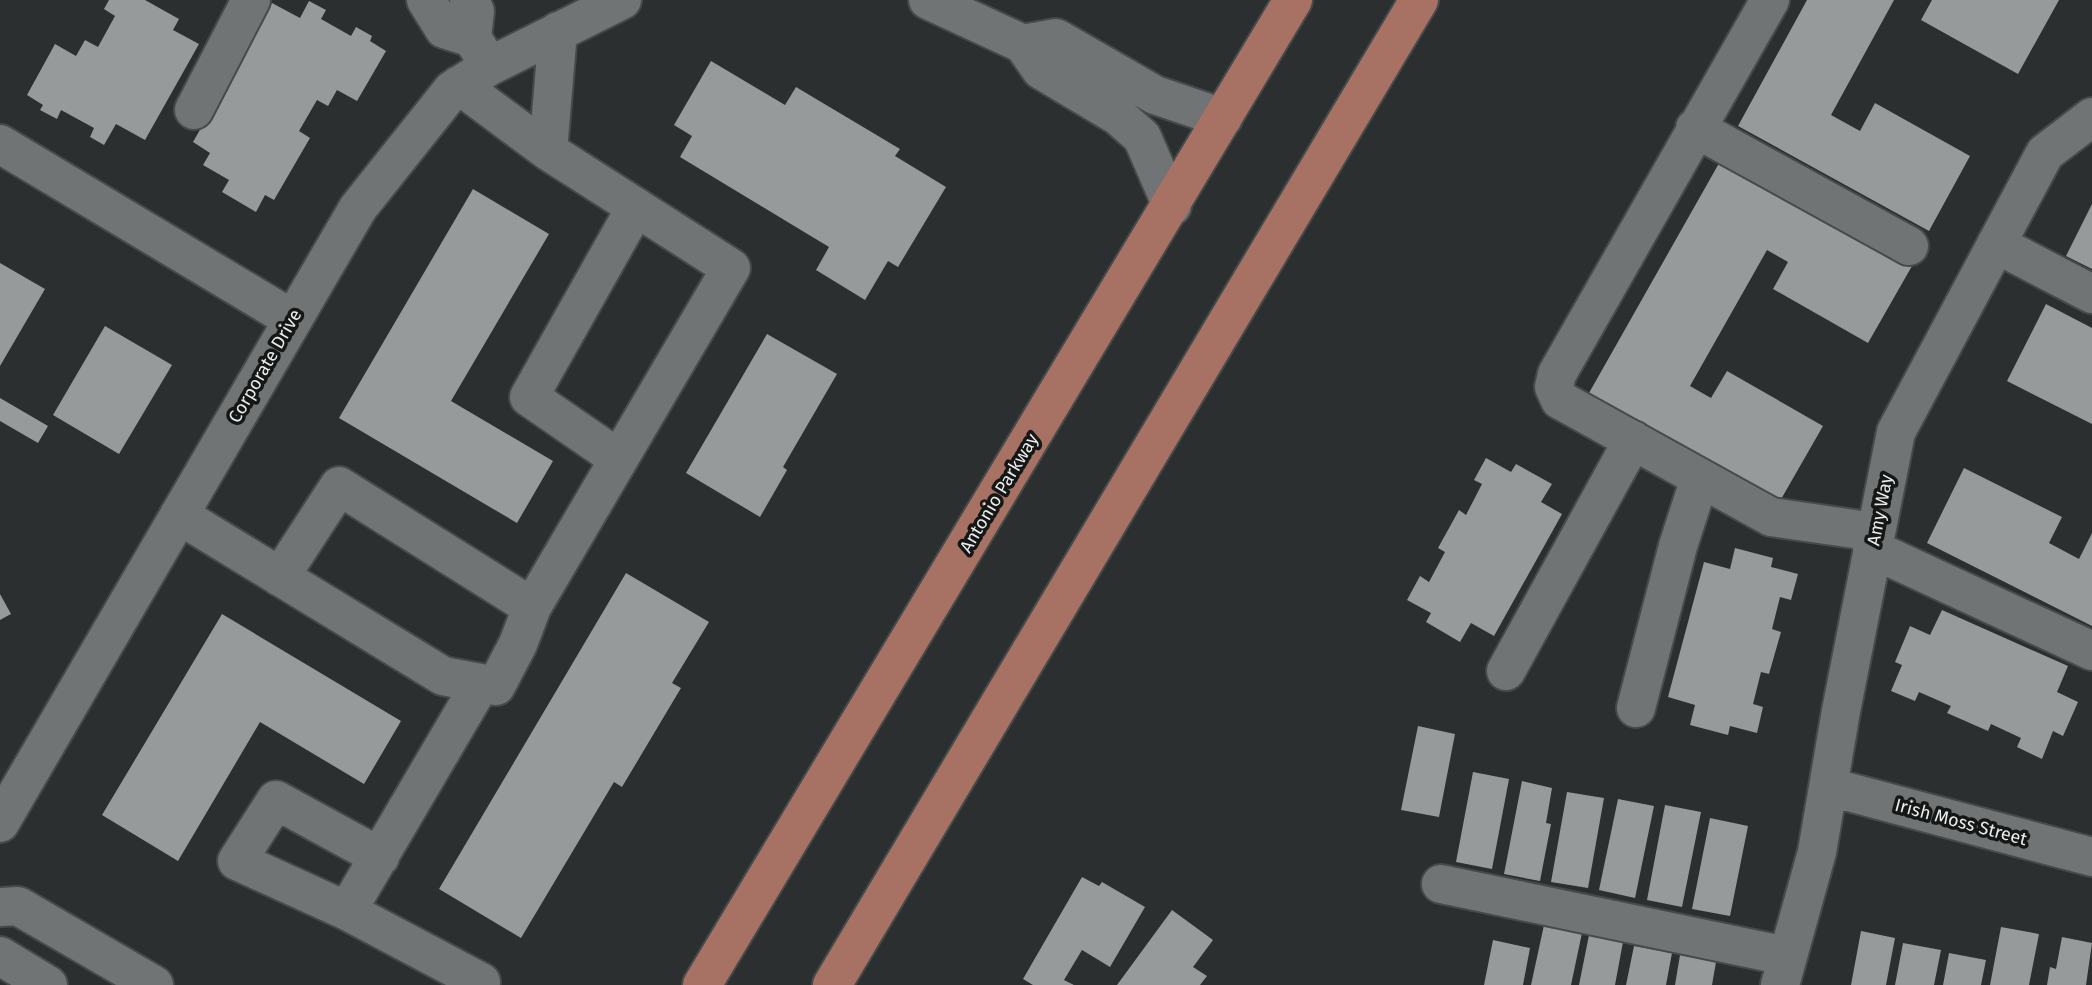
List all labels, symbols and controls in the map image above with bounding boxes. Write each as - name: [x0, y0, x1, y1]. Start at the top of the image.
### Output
- street label: Corporate Drive: [224, 305, 306, 427]
- street label: Antonio Parkway: [955, 429, 1043, 557]
- street label: Amy Way: [1862, 472, 1898, 547]
- street label: Irish Moss Street: [1893, 794, 2030, 850]

